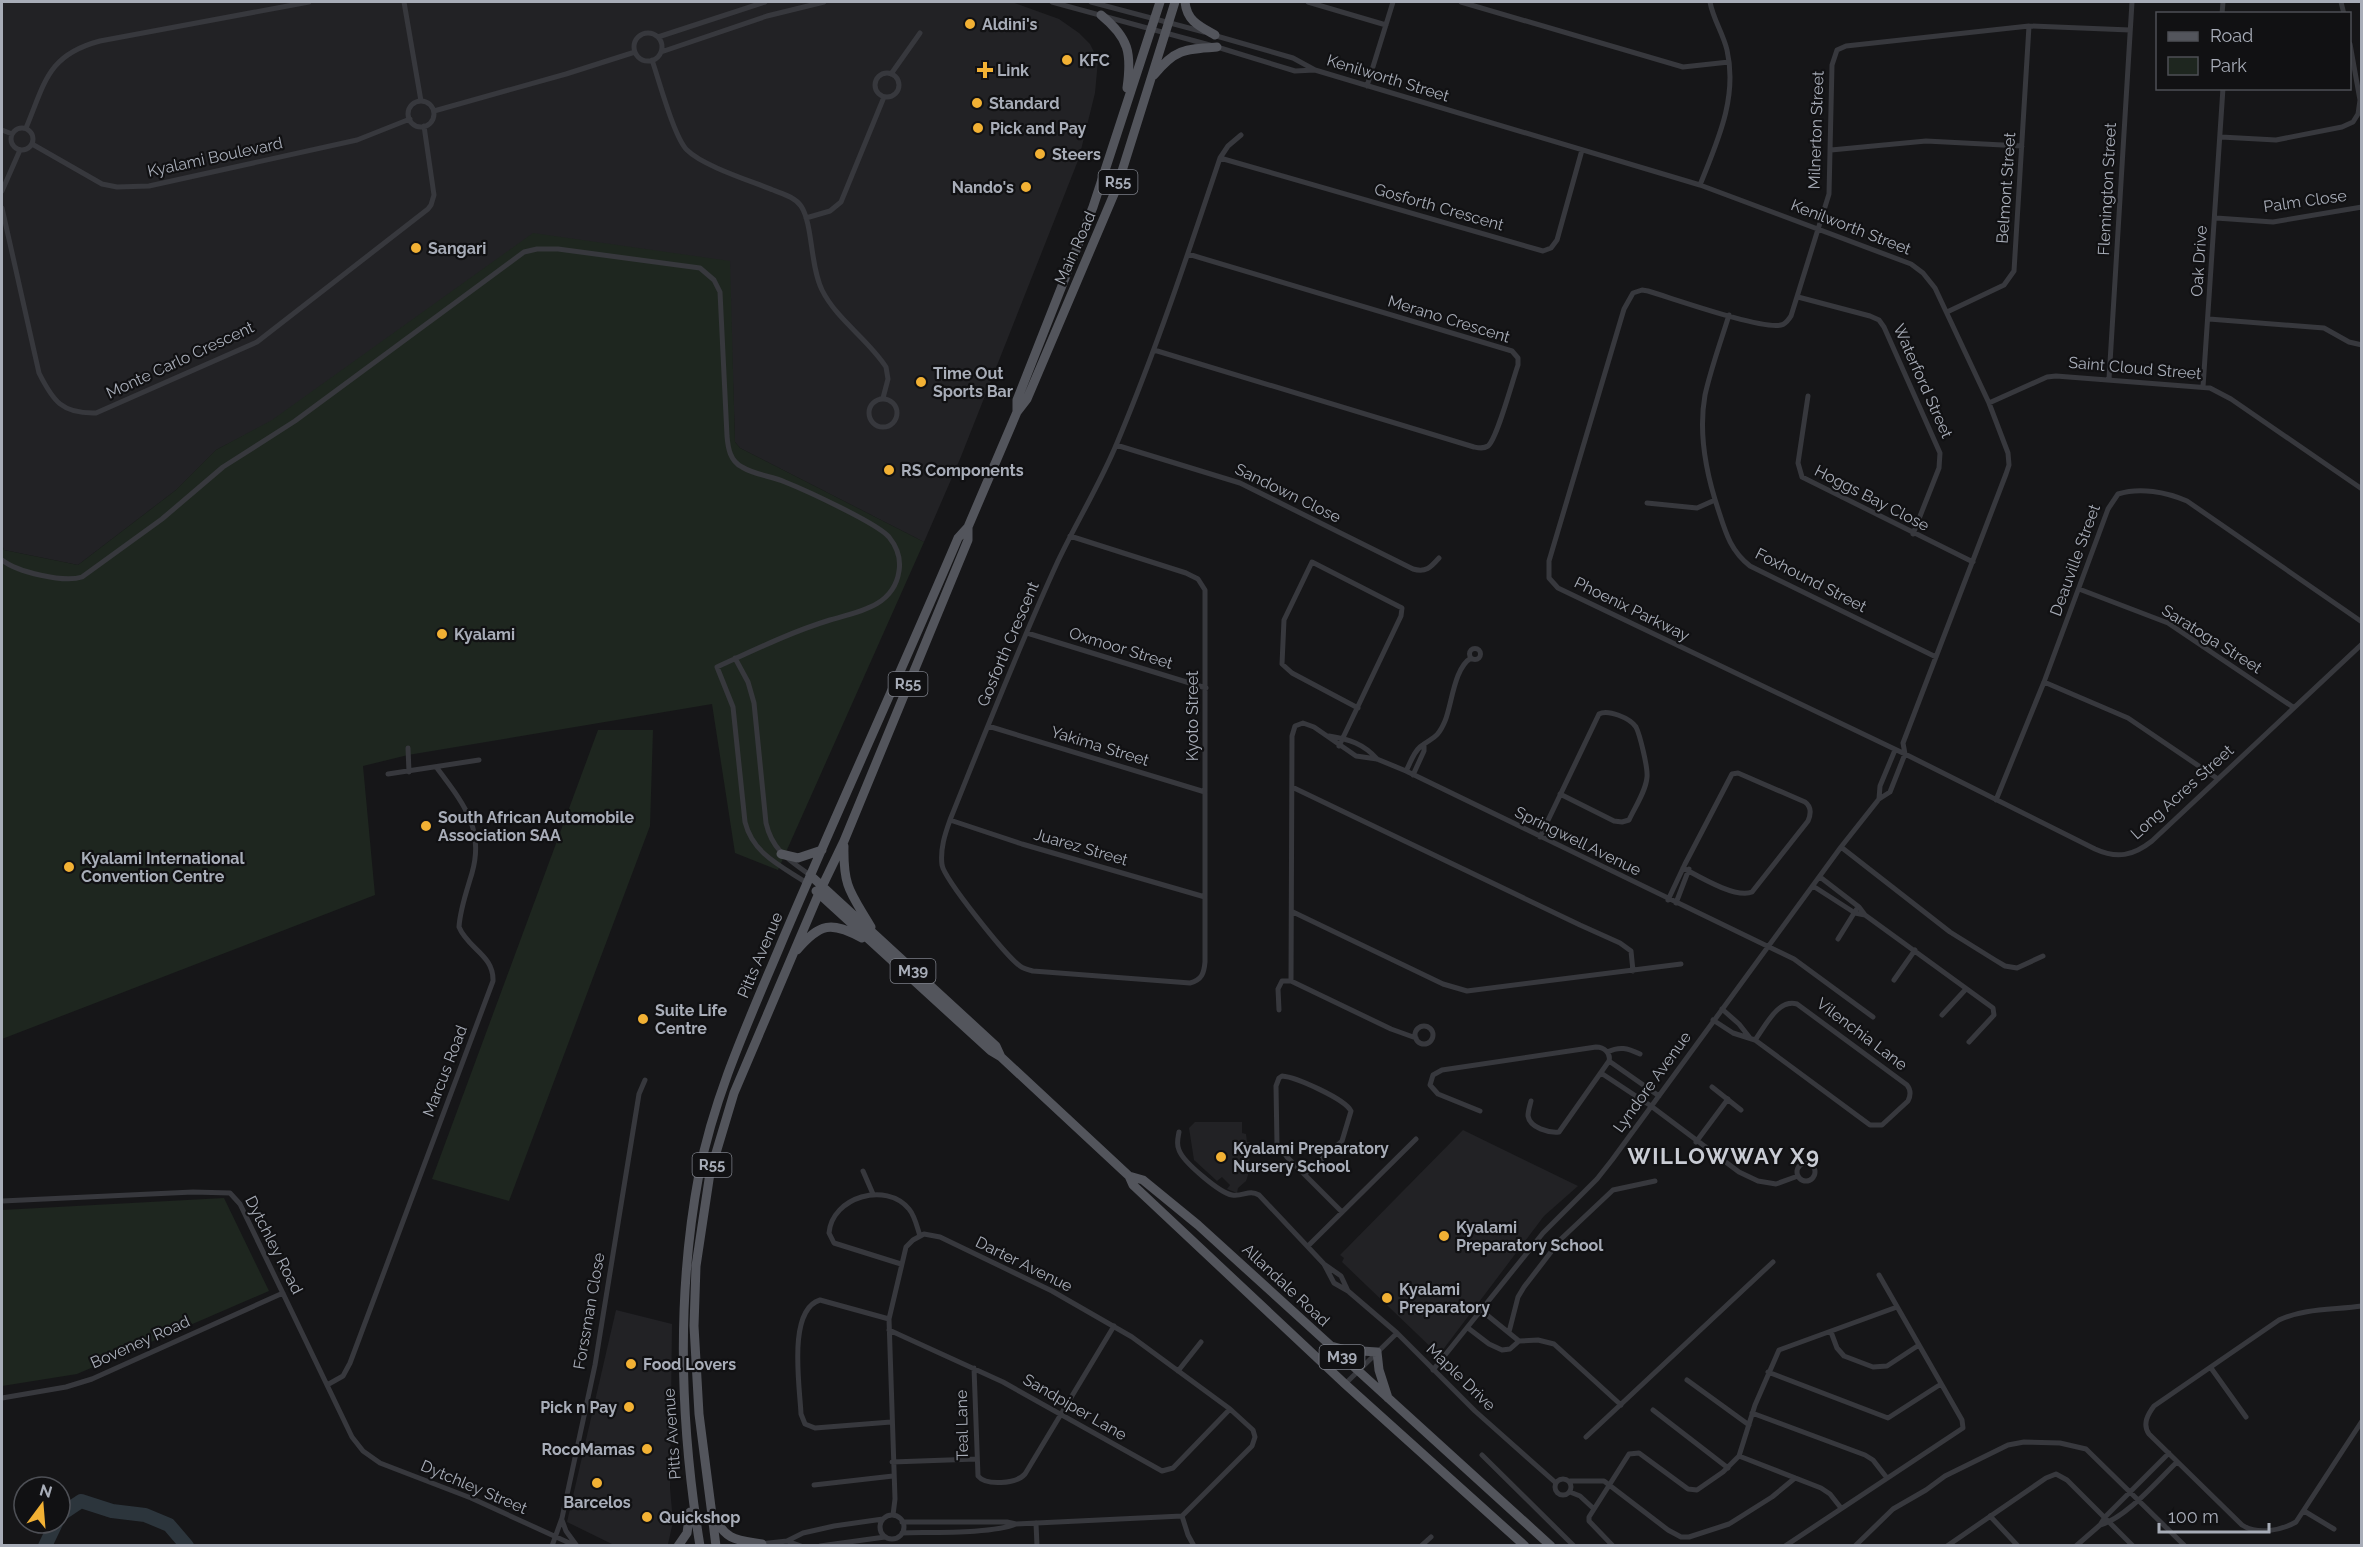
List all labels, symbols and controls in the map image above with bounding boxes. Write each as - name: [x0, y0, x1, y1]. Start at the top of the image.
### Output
- legend: [2156, 12, 2351, 90]
- place label: Aldini's: [982, 15, 1038, 34]
- marker: Aldini's: [963, 17, 977, 31]
- text: Road: [2210, 25, 2253, 46]
- street label: Kenilworth Street: [1324, 50, 1452, 106]
- place label: KFC: [1079, 51, 1110, 70]
- marker: KFC: [1060, 53, 1074, 67]
- text: Park: [2210, 55, 2247, 76]
- place label: Link: [997, 61, 1029, 80]
- marker: Link: [978, 63, 992, 77]
- street label: Milnerton Street: [1804, 70, 1828, 190]
- place label: Standard: [989, 94, 1060, 113]
- marker: Standard: [970, 96, 984, 110]
- place label: Pick and Pay: [990, 119, 1087, 138]
- marker: Pick and Pay: [971, 121, 985, 135]
- street label: Flemington Street: [2094, 121, 2120, 256]
- street label: Belmont Street: [1993, 131, 2019, 244]
- street label: Kyalami Boulevard: [146, 133, 284, 181]
- place label: Steers: [1052, 145, 1101, 164]
- marker: Steers: [1033, 147, 1047, 161]
- road number: R55: [1098, 170, 1138, 194]
- place label: Nando's: [952, 178, 1014, 197]
- street label: Gosforth Crescent: [1372, 179, 1507, 235]
- marker: Nando's: [1019, 180, 1033, 194]
- street label: Palm Close: [2262, 186, 2348, 216]
- street label: Kenilworth Street: [1788, 195, 1914, 259]
- street label: Main Road: [1050, 208, 1100, 287]
- street label: Oak Drive: [2187, 225, 2211, 297]
- place label: Sangari: [428, 239, 486, 258]
- marker: Sangari: [409, 241, 423, 255]
- street label: Merano Crescent: [1386, 291, 1513, 347]
- street label: Monte Carlo Crescent: [103, 317, 257, 403]
- street label: Waterford Street: [1889, 321, 1957, 442]
- street label: Saint Cloud Street: [2068, 353, 2203, 383]
- place label: Time Out Sports Bar: [933, 364, 1013, 401]
- marker: Time Out Sports Bar: [914, 375, 928, 389]
- street label: Sandown Close: [1232, 459, 1344, 527]
- place label: RS Components: [901, 461, 1024, 480]
- street label: Hoggs Bay Close: [1811, 461, 1933, 535]
- marker: RS Components: [882, 463, 896, 477]
- street label: Deauville Street: [2046, 501, 2104, 619]
- street label: Foxhound Street: [1752, 544, 1870, 616]
- street label: Phoenix Parkway: [1571, 573, 1693, 645]
- street label: Gosforth Crescent: [973, 578, 1043, 709]
- street label: Saratoga Street: [2158, 601, 2266, 678]
- street label: Oxmoor Street: [1067, 623, 1176, 673]
- place label: Kyalami: [454, 625, 515, 644]
- marker: Kyalami: [435, 627, 449, 641]
- street label: Kyoto Street: [1183, 670, 1202, 761]
- road number: R55: [888, 672, 928, 696]
- street label: Yakima Street: [1049, 722, 1152, 770]
- street label: Long Acres Street: [2127, 740, 2238, 843]
- street label: Springwell Avenue: [1512, 802, 1644, 880]
- place label: South African Automobile Association SAA: [438, 808, 634, 845]
- marker: South African Automobile Association SAA: [419, 819, 433, 833]
- street label: Juarez Street: [1032, 825, 1131, 870]
- place label: Kyalami International Convention Centre: [81, 849, 245, 886]
- marker: Kyalami International Convention Centre: [62, 860, 76, 874]
- street label: Pitts Avenue: [733, 909, 787, 1001]
- road number: M39: [890, 959, 936, 983]
- street label: Vilenchia Lane: [1813, 994, 1911, 1074]
- place label: Suite Life Centre: [655, 1001, 727, 1038]
- marker: Suite Life Centre: [636, 1012, 650, 1026]
- street label: Marcus Road: [419, 1023, 471, 1119]
- street label: Lyndore Avenue: [1609, 1028, 1695, 1136]
- place label: Kyalami Preparatory Nursery School: [1233, 1139, 1389, 1176]
- district label: WILLOWWAY X9: [1628, 1143, 1820, 1169]
- marker: Kyalami Preparatory Nursery School: [1214, 1150, 1228, 1164]
- road number: R55: [692, 1153, 732, 1177]
- street label: Dytchley Road: [241, 1193, 307, 1297]
- place label: Kyalami Preparatory School: [1456, 1218, 1604, 1255]
- marker: Kyalami Preparatory School: [1437, 1229, 1451, 1243]
- street label: Darter Avenue: [973, 1232, 1075, 1296]
- street label: Allandale Road: [1238, 1240, 1334, 1330]
- street label: Forssman Close: [569, 1251, 609, 1371]
- place label: Kyalami Preparatory: [1399, 1280, 1490, 1317]
- marker: Kyalami Preparatory: [1380, 1291, 1394, 1305]
- street label: Boveney Road: [87, 1312, 193, 1372]
- street label: Maple Drive: [1423, 1339, 1499, 1415]
- road number: M39: [1320, 1345, 1364, 1369]
- place label: Food Lovers: [643, 1355, 736, 1374]
- marker: Food Lovers: [624, 1357, 638, 1371]
- street label: Sandpiper Lane: [1020, 1370, 1130, 1444]
- street label: Pitts Avenue: [659, 1388, 685, 1480]
- street label: Teal Lane: [952, 1389, 972, 1461]
- place label: Pick n Pay: [540, 1398, 617, 1417]
- marker: Pick n Pay: [622, 1400, 636, 1414]
- place label: RocoMamas: [542, 1440, 635, 1459]
- marker: RocoMamas: [640, 1442, 654, 1456]
- street label: Dytchley Street: [418, 1456, 531, 1518]
- north arrow: [12, 1475, 72, 1535]
- marker: Barcelos: [590, 1476, 604, 1490]
- text: N: [38, 1480, 54, 1502]
- place label: Barcelos: [563, 1493, 631, 1512]
- scale bar: [2159, 1496, 2268, 1534]
- text: 100 m: [2168, 1506, 2219, 1527]
- place label: Quickshop: [659, 1508, 740, 1527]
- marker: Quickshop: [640, 1510, 654, 1524]

